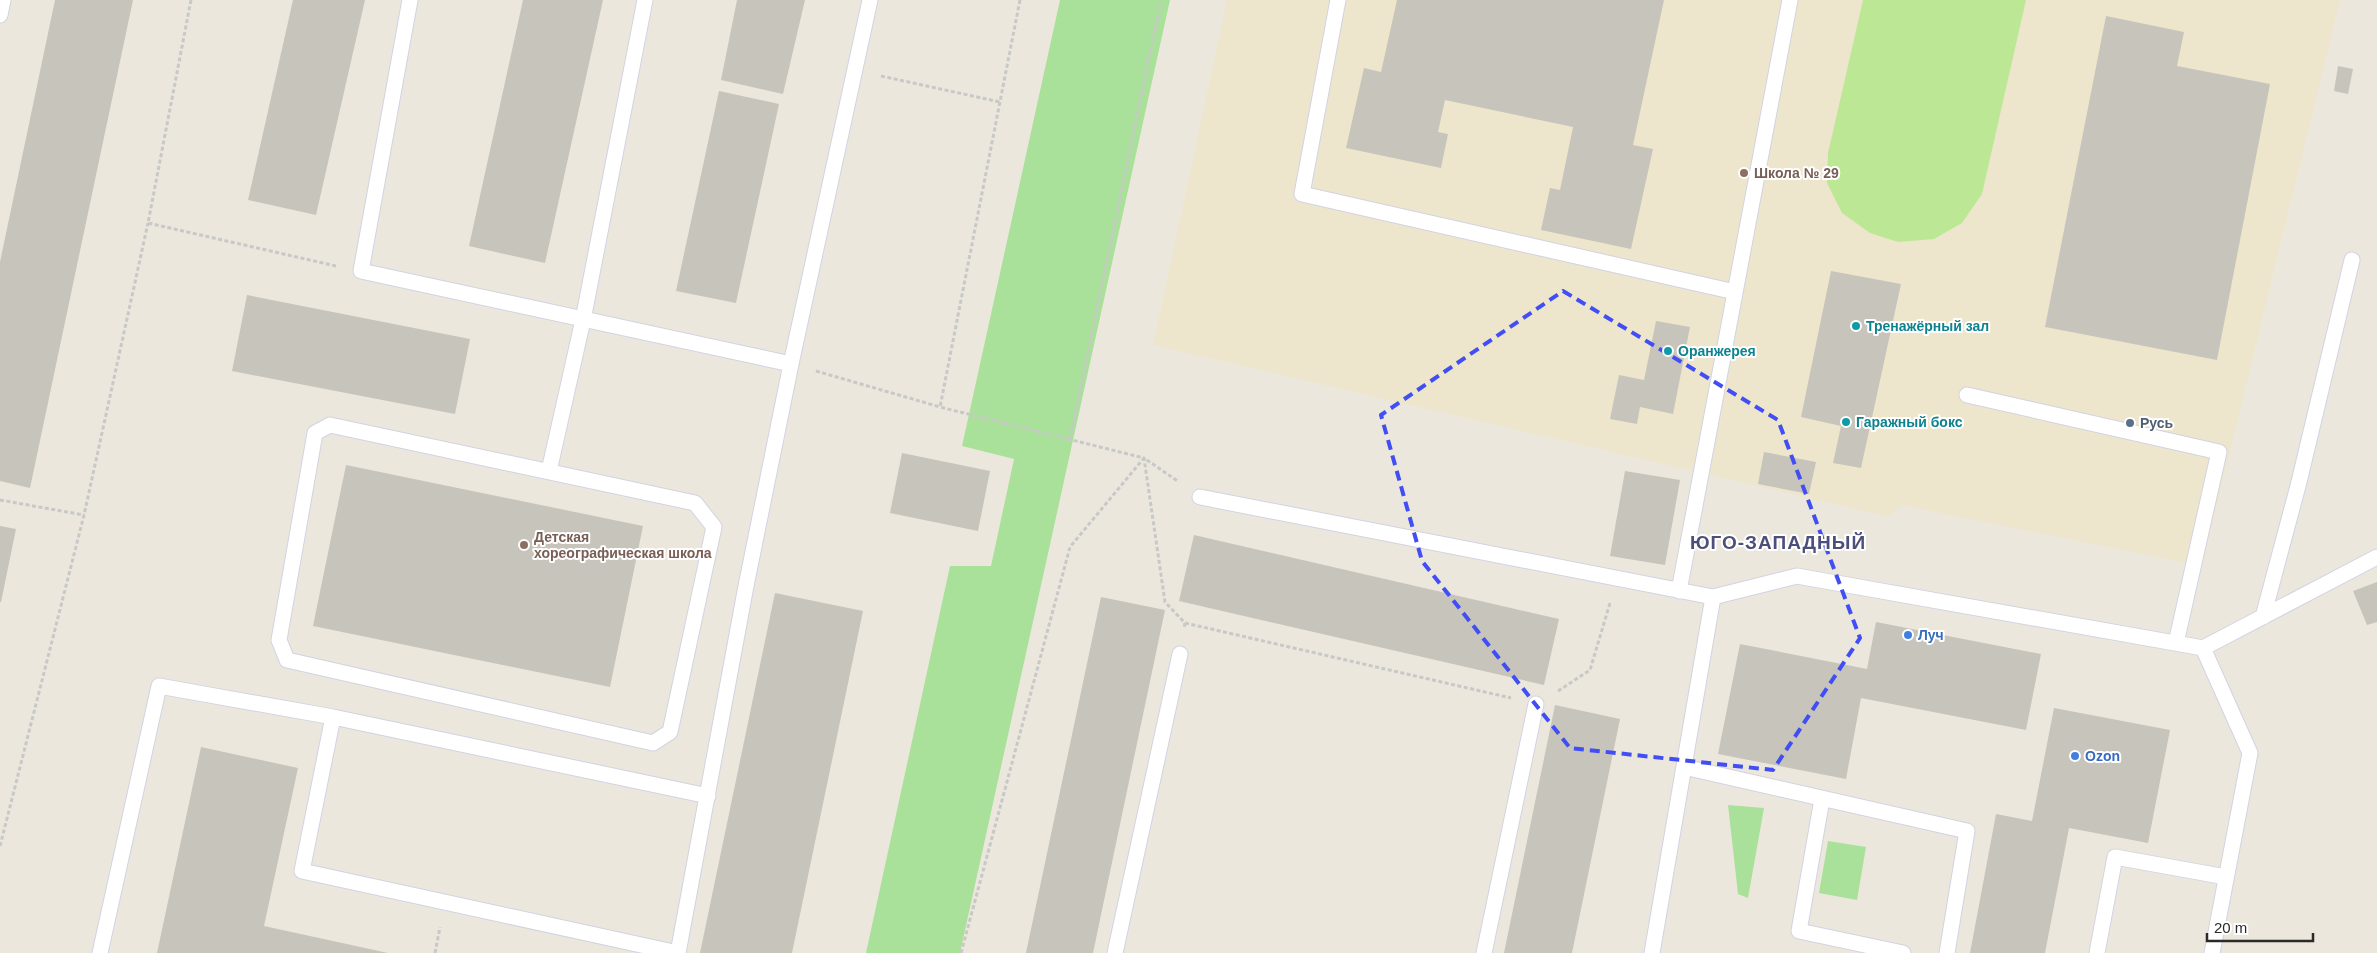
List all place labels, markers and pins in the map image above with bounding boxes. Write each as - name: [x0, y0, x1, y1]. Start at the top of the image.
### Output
- place label: Школа № 29: [1754, 165, 1839, 181]
- marker: Школа № 29: [1738, 167, 1750, 179]
- place label: Тренажёрный зал: [1866, 318, 1989, 334]
- marker: Тренажёрный зал: [1850, 320, 1862, 332]
- place label: Оранжерея: [1678, 343, 1756, 359]
- marker: Оранжерея: [1662, 345, 1674, 357]
- place label: Гаражный бокс: [1856, 414, 1963, 430]
- place label: Русь: [2140, 415, 2174, 431]
- marker: Гаражный бокс: [1840, 416, 1852, 428]
- marker: Русь: [2124, 417, 2136, 429]
- place label: Детская хореографическая школа: [534, 529, 712, 561]
- marker: Детская хореографическая школа: [518, 539, 530, 551]
- place label: Луч: [1918, 627, 1944, 643]
- marker: Луч: [1902, 629, 1914, 641]
- place label: Ozon: [2085, 748, 2120, 764]
- marker: Ozon: [2069, 750, 2081, 762]

